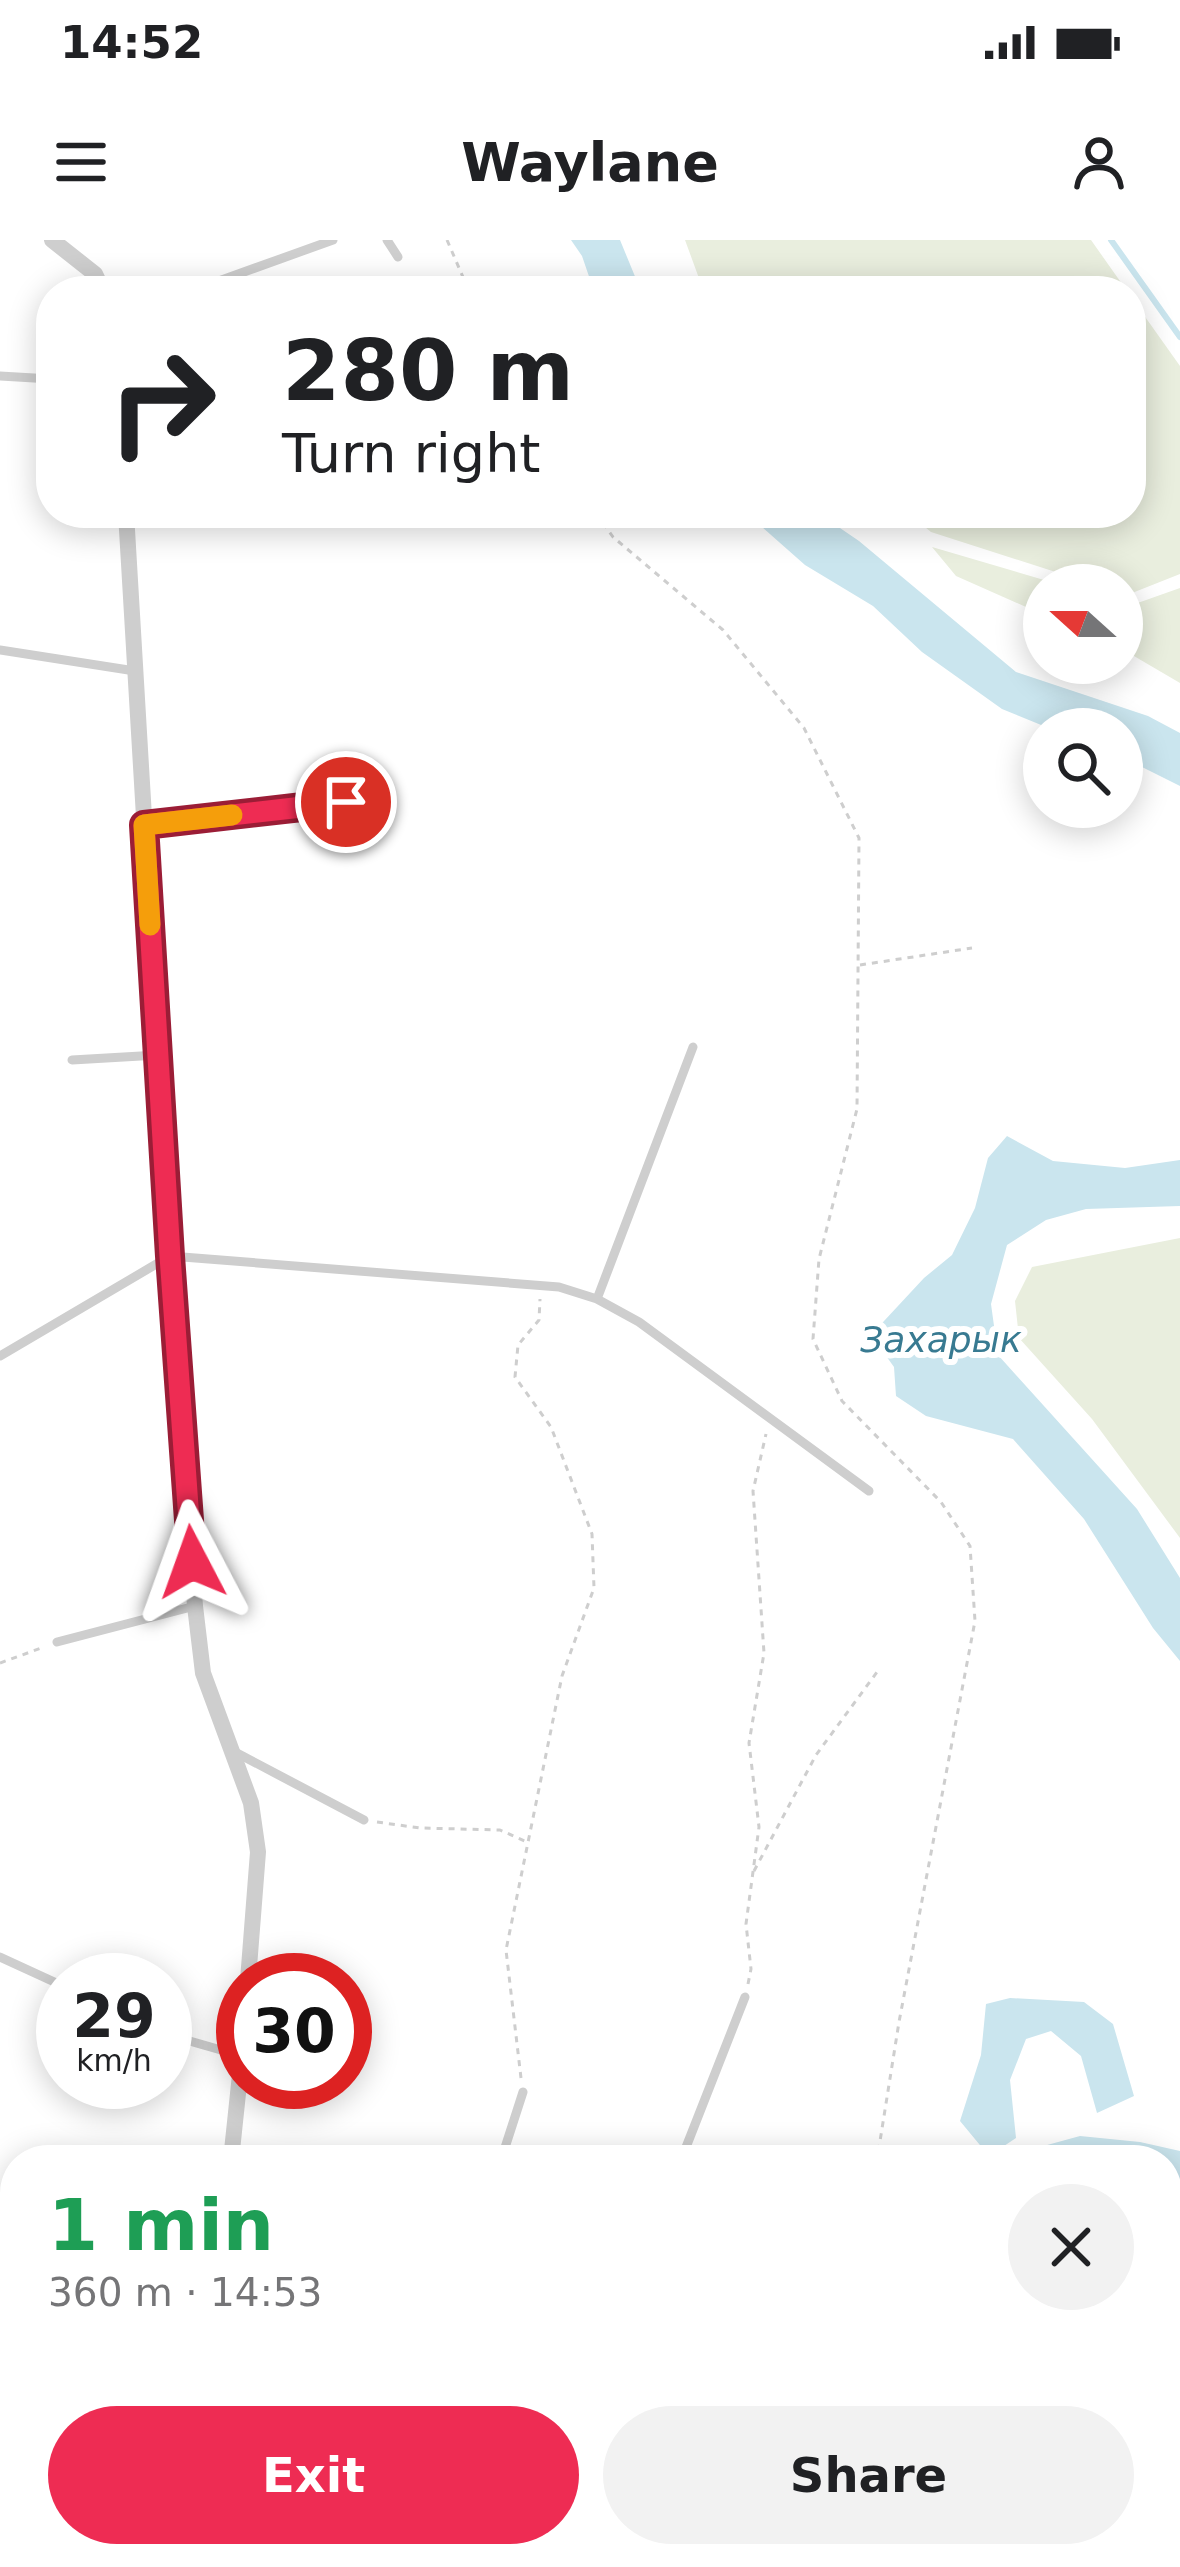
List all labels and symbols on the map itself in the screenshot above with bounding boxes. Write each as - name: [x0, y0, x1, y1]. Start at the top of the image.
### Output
- north arrow: [1023, 564, 1143, 684]
- pin: [295, 751, 397, 853]
- water label: Захарык: [860, 1319, 1022, 1360]
- position arrow: [129, 1499, 255, 1625]
- speed limit sign: 30: [216, 1953, 372, 2109]

